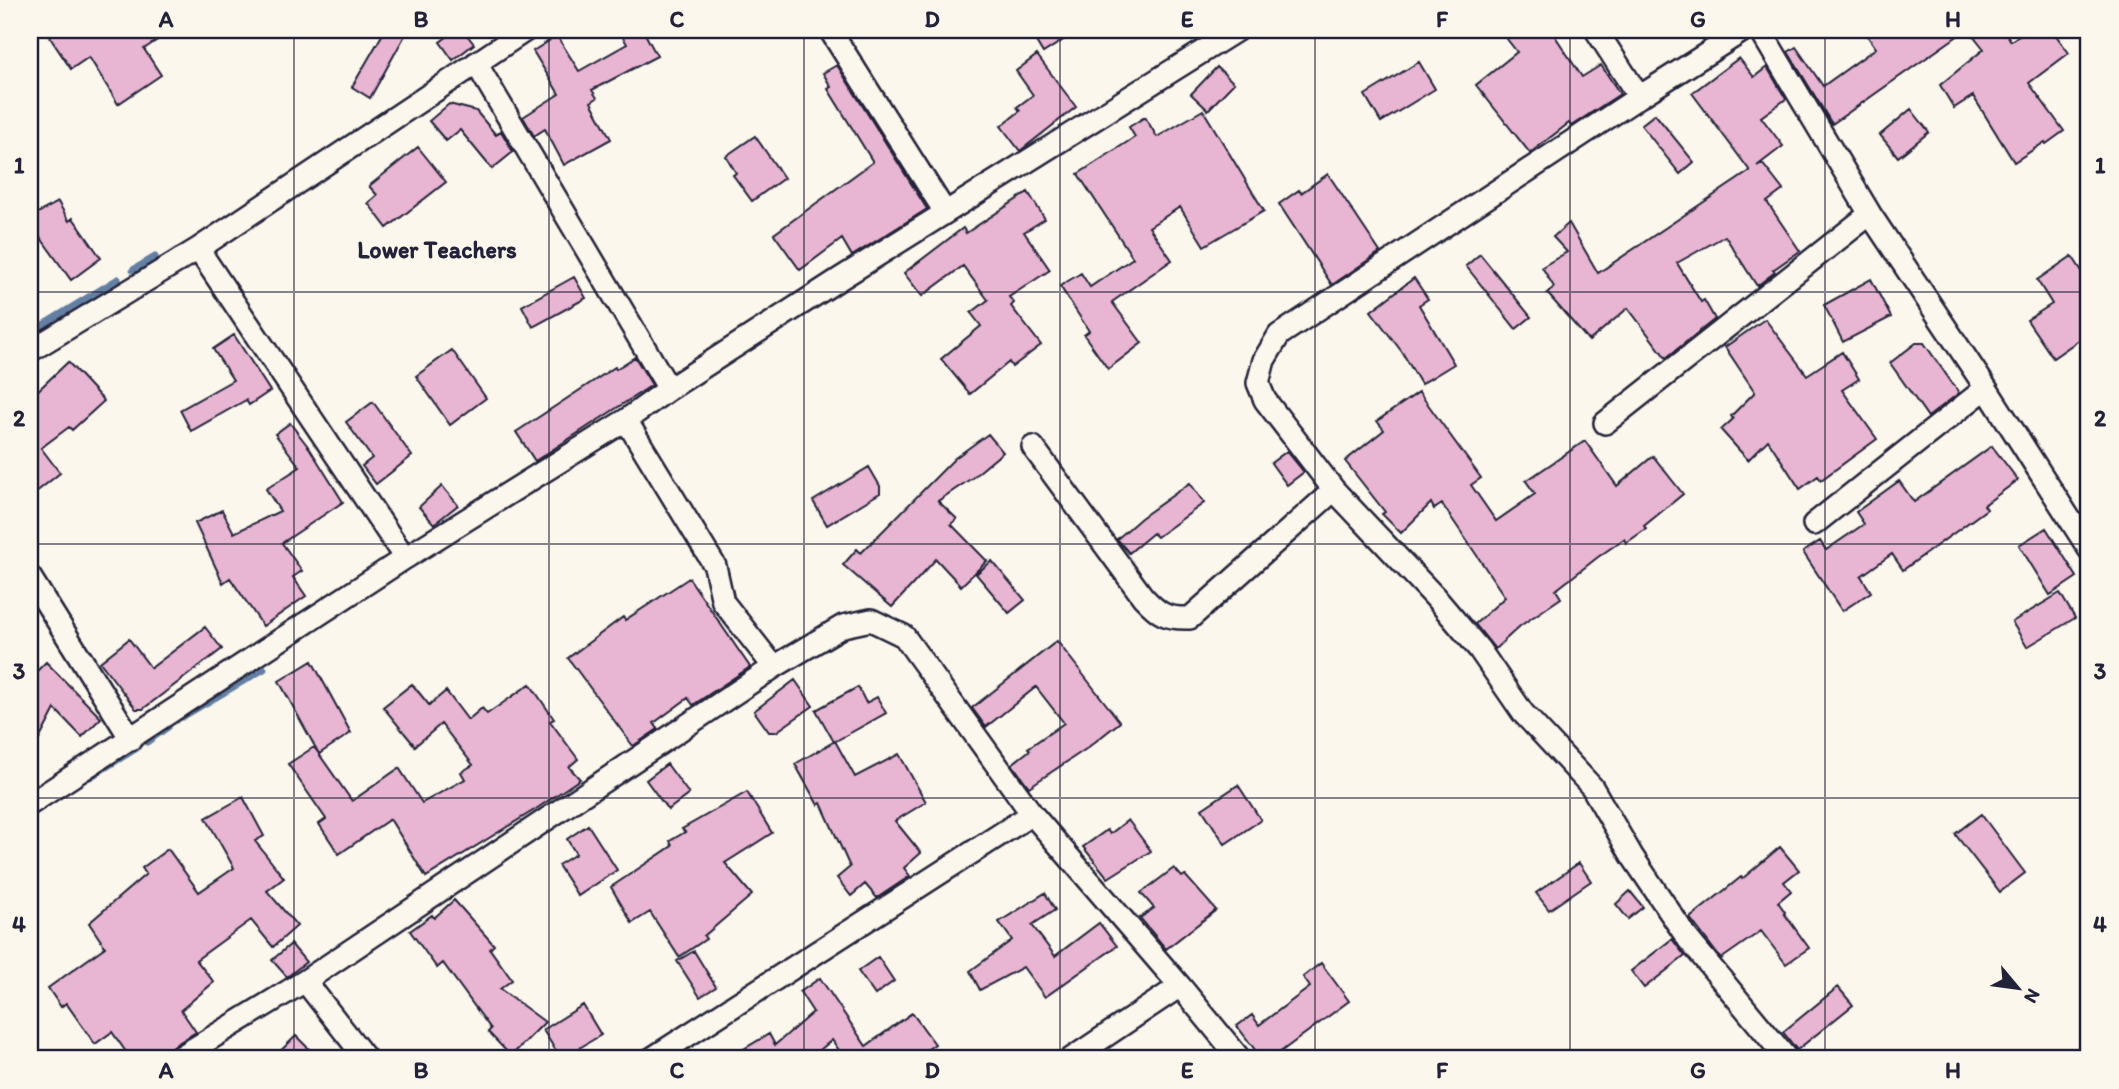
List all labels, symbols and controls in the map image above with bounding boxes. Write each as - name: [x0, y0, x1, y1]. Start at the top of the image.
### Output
- text: A: [158, 5, 174, 33]
- text: B: [414, 5, 429, 33]
- text: C: [670, 5, 685, 33]
- text: D: [924, 5, 940, 33]
- text: E: [1181, 5, 1194, 33]
- text: F: [1436, 5, 1449, 33]
- text: G: [1690, 5, 1706, 33]
- text: H: [1945, 5, 1961, 33]
- text: 1: [14, 151, 25, 179]
- text: 1: [2095, 151, 2106, 179]
- district label: Lower Teachers: [357, 235, 517, 264]
- text: 2: [13, 404, 26, 432]
- text: 2: [2094, 404, 2107, 432]
- text: 3: [13, 657, 26, 685]
- text: 3: [2094, 657, 2107, 685]
- text: 4: [12, 910, 26, 938]
- text: 4: [2093, 910, 2107, 938]
- north arrow: [1982, 953, 2052, 1023]
- text: N: [2019, 985, 2046, 1007]
- text: A: [158, 1056, 174, 1084]
- text: B: [414, 1056, 429, 1084]
- text: C: [670, 1056, 685, 1084]
- text: D: [924, 1056, 940, 1084]
- text: E: [1181, 1056, 1194, 1084]
- text: F: [1436, 1056, 1449, 1084]
- text: G: [1690, 1056, 1706, 1084]
- text: H: [1945, 1056, 1961, 1084]

